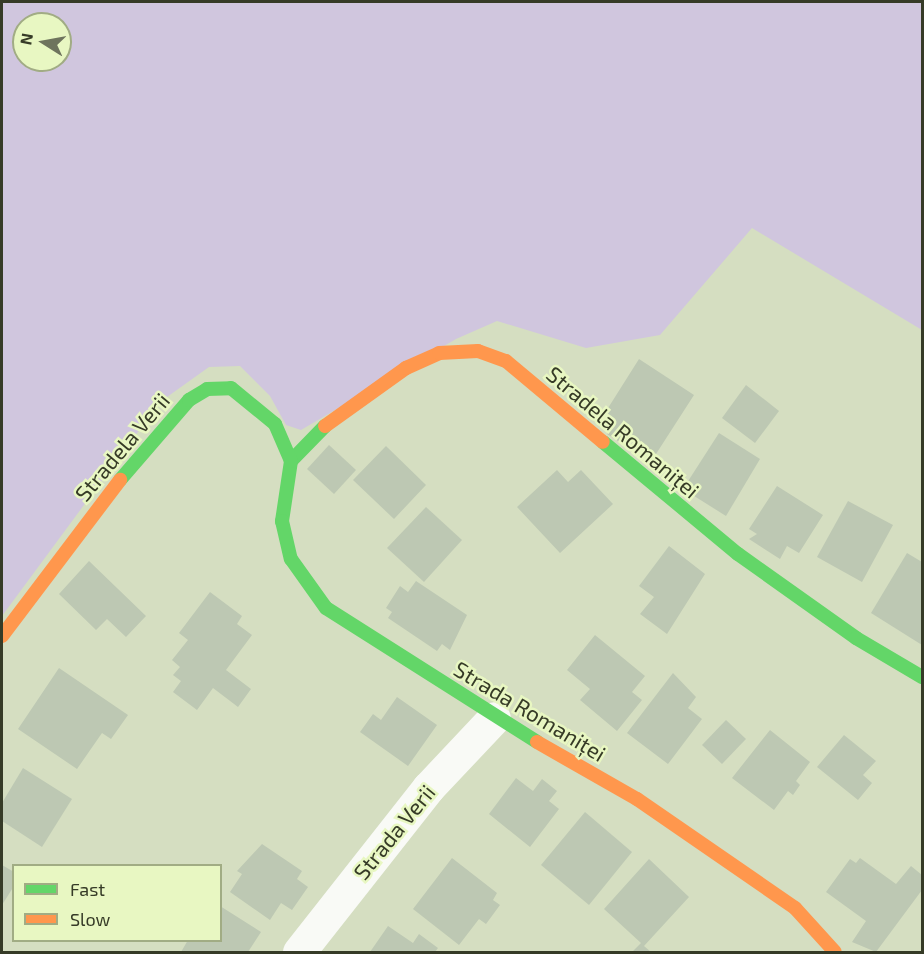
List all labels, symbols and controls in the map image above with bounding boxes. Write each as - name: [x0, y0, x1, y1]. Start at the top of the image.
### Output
- north arrow: [12, 12, 72, 72]
- text: N: [15, 31, 36, 46]
- street label: Stradela Romaniței: [541, 361, 705, 503]
- street label: Stradela Verii: [69, 387, 175, 507]
- street label: Strada Romaniței: [449, 655, 611, 767]
- street label: Strada Verii: [347, 779, 441, 885]
- legend: [12, 864, 222, 942]
- text: Fast: [70, 878, 105, 900]
- text: Slow: [70, 908, 110, 930]

